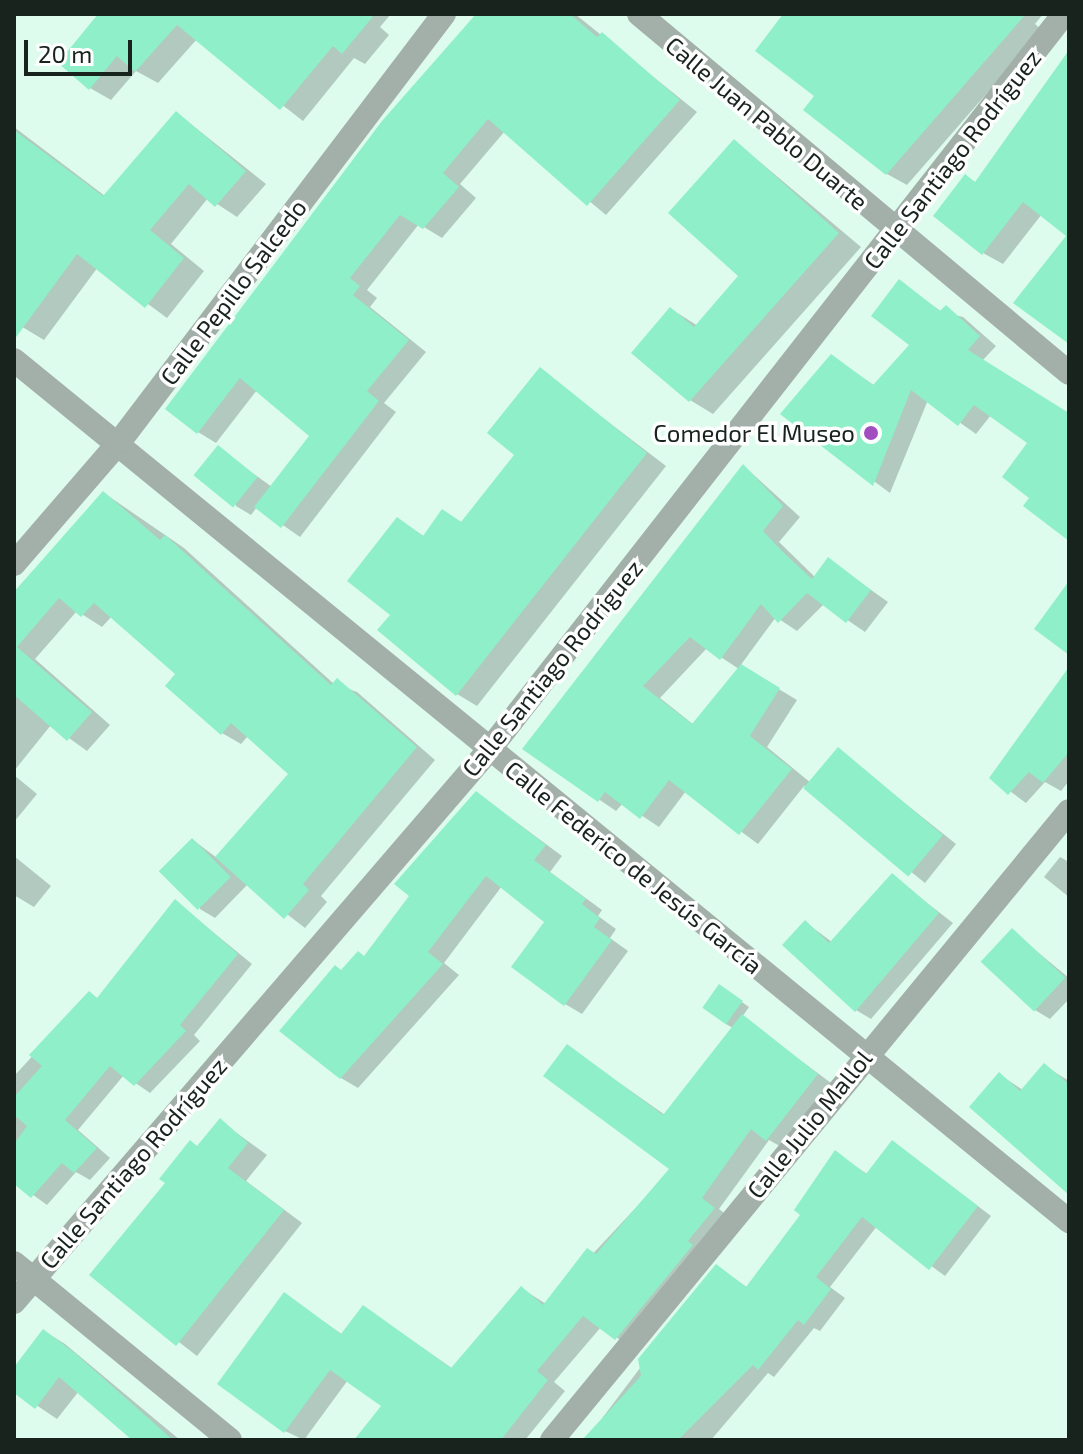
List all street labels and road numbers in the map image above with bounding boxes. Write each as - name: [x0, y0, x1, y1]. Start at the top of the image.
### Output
- street label: Calle Juan Pablo Duarte: [660, 30, 874, 216]
- street label: Calle Santiago Rodríguez: [857, 44, 1047, 274]
- street label: Calle Pepillo Salcedo: [154, 194, 312, 390]
- street label: Calle Santiago Rodríguez: [456, 554, 648, 782]
- street label: Calle Federico de Jesús García: [500, 754, 768, 980]
- street label: Calle Julio Mallol: [740, 1044, 878, 1204]
- street label: Calle Santiago Rodríguez: [33, 1052, 233, 1274]

